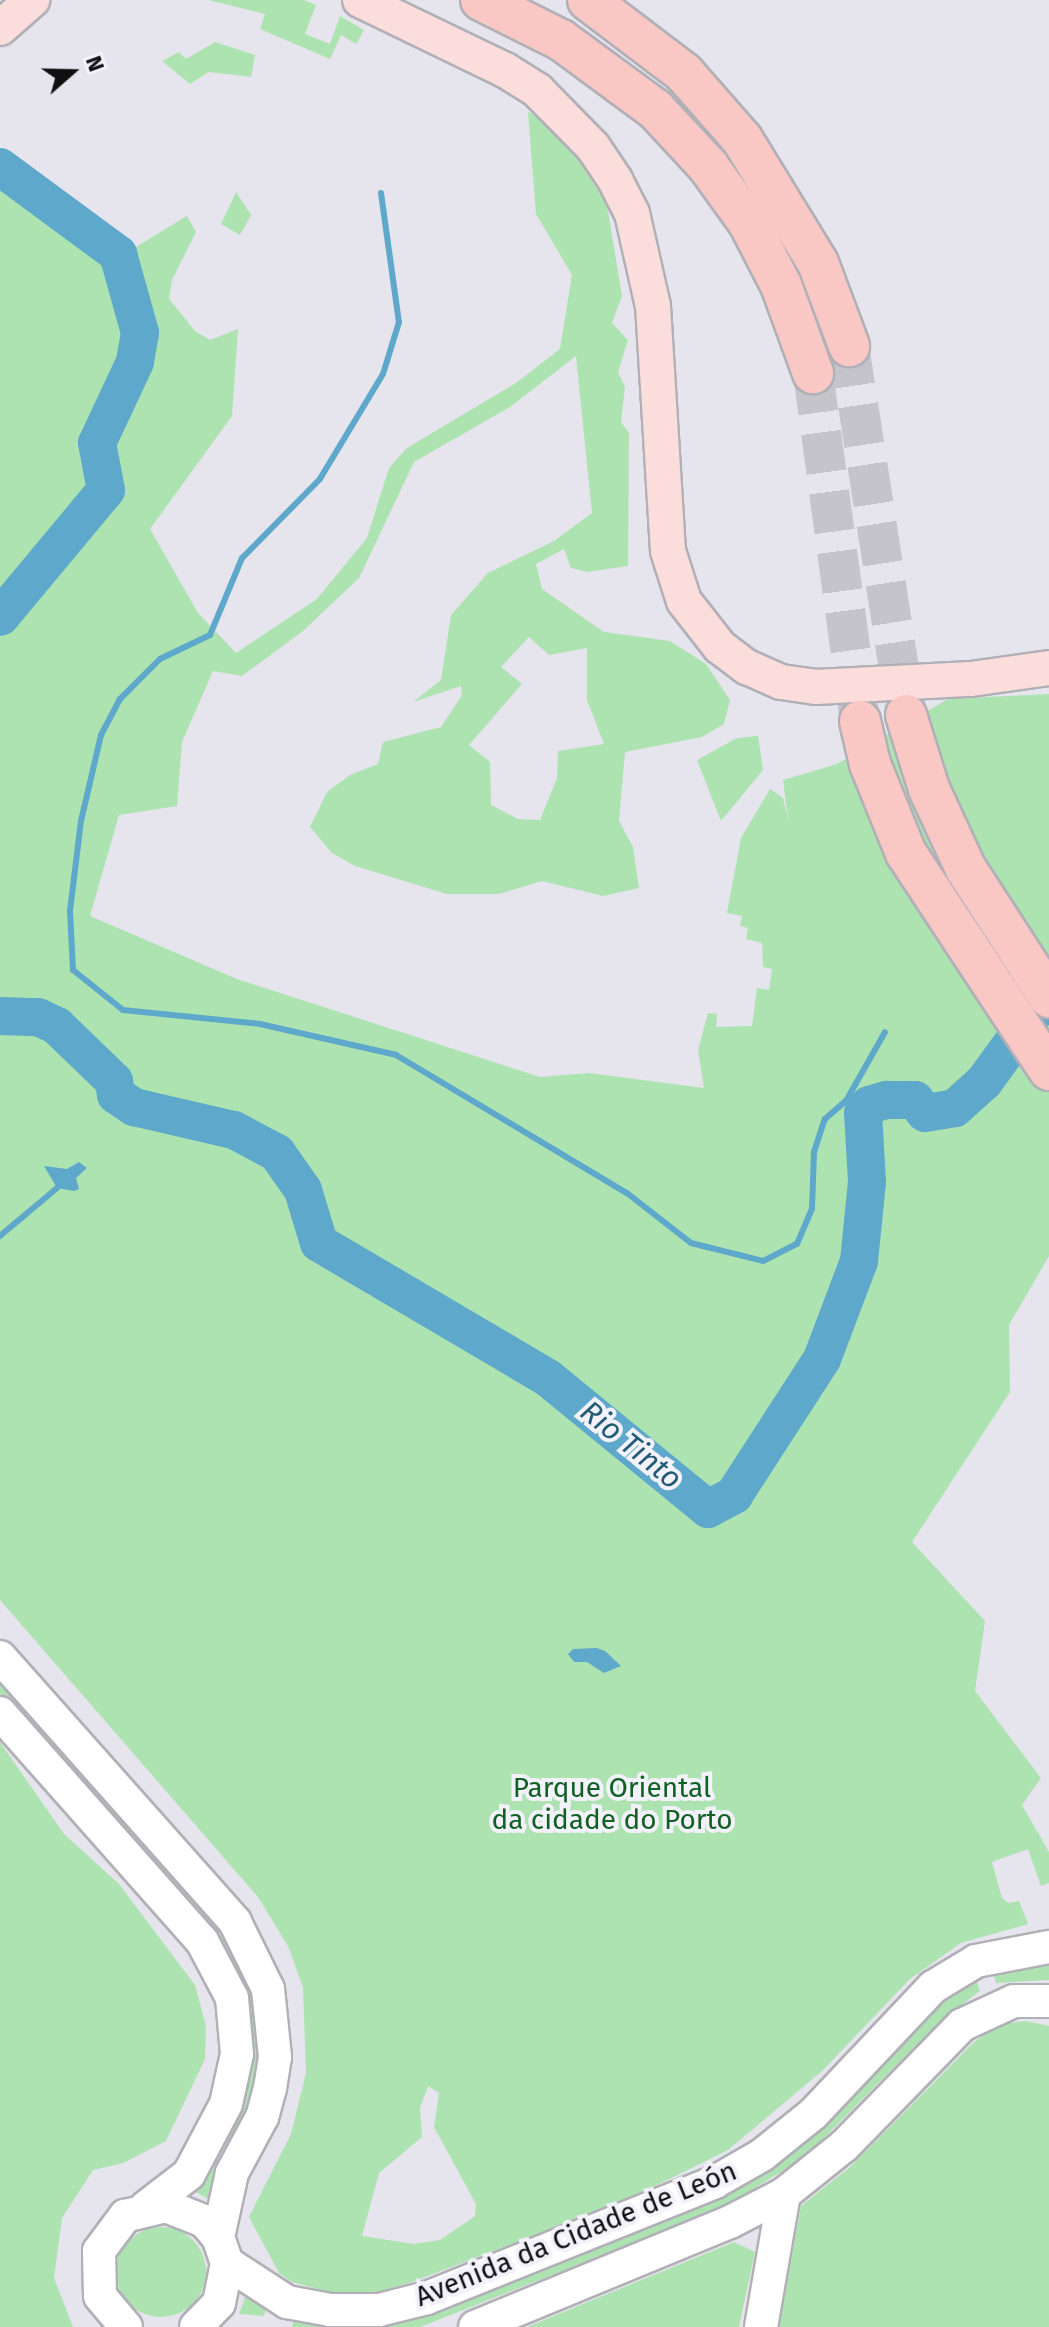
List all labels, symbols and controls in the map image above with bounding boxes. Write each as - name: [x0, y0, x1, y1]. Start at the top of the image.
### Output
- north arrow: [32, 32, 112, 112]
- text: N: [80, 52, 110, 75]
- water label: Rio Tinto: [573, 1393, 689, 1497]
- park label: Parque Oriental da cidade do Porto: [491, 1771, 733, 1837]
- street label: Avenida da Cidade de León: [410, 2154, 742, 2314]

